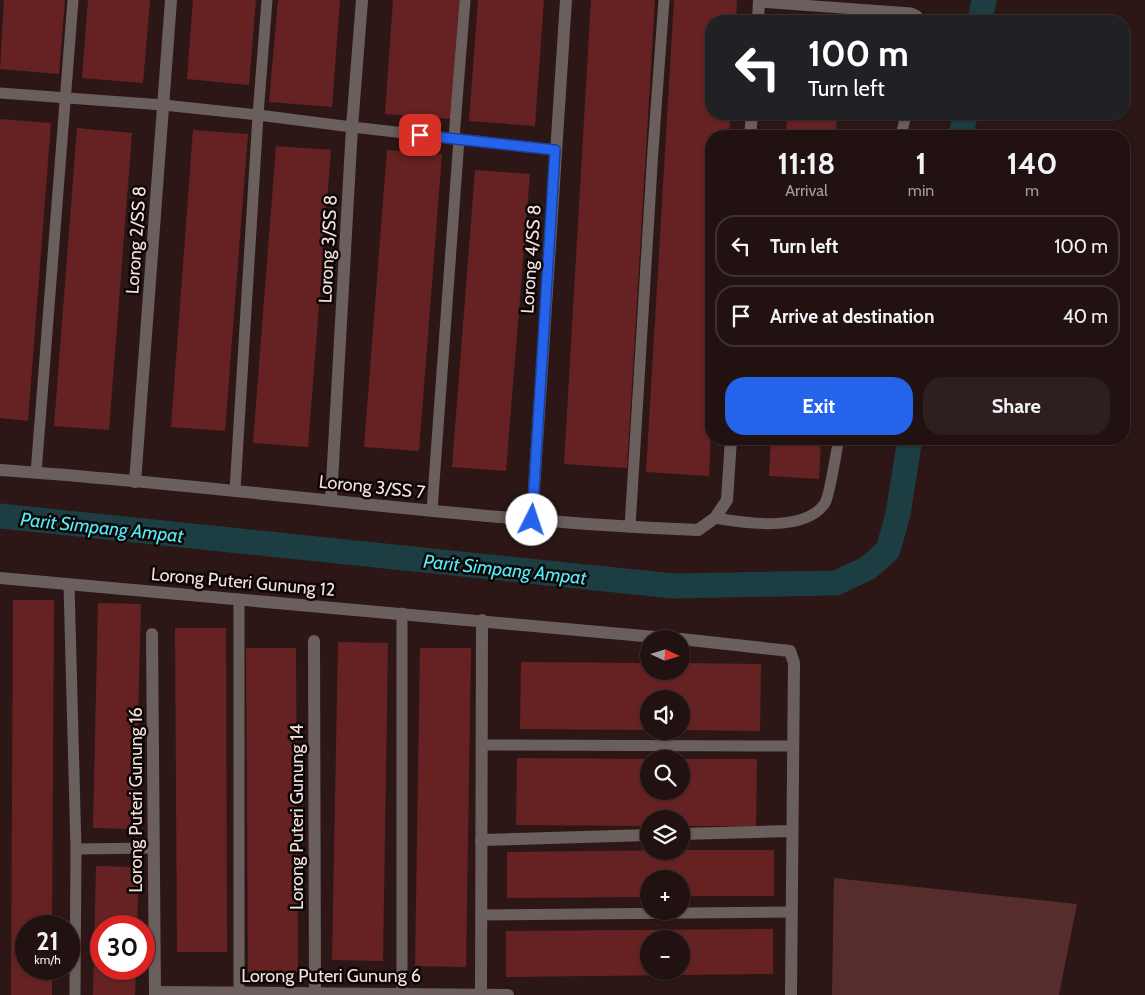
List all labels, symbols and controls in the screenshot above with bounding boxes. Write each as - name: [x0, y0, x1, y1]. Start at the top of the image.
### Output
- text: 100 m: [808, 32, 909, 75]
- icon: left: [725, 35, 790, 100]
- text: Turn left: [808, 75, 885, 102]
- pin: [399, 114, 441, 156]
- icon: arrive: [406, 121, 434, 149]
- text: 11:18: [777, 145, 835, 182]
- text: 1: [915, 145, 927, 182]
- text: 140: [1007, 145, 1058, 182]
- text: Arrival: [785, 181, 828, 200]
- text: min: [908, 181, 934, 200]
- text: m: [1025, 181, 1039, 200]
- street label: Lorong 2/SS 8: [121, 185, 151, 295]
- street label: Lorong 3/SS 8: [314, 194, 342, 304]
- street label: Lorong 4/SS 8: [516, 204, 546, 314]
- icon: left: [727, 232, 755, 260]
- text: Turn left: [770, 235, 838, 258]
- text: 100 m: [1054, 235, 1108, 258]
- icon: arrive: [727, 302, 755, 330]
- text: Arrive at destination: [770, 305, 934, 328]
- text: 40 m: [1063, 305, 1108, 328]
- button: Exit: [725, 377, 913, 435]
- button: Share: [923, 377, 1110, 435]
- street label: Lorong 3/SS 7: [318, 470, 426, 504]
- position arrow: [505, 493, 557, 545]
- water label: Parit Simpang Ampat: [19, 508, 186, 548]
- water label: Parit Simpang Ampat: [422, 550, 589, 590]
- street label: Lorong Puteri Gunung 12: [150, 563, 336, 601]
- north arrow: [640, 630, 690, 680]
- map controls: [640, 630, 690, 980]
- button: sound: [640, 690, 690, 740]
- street label: Lorong Puteri Gunung 16: [125, 707, 147, 893]
- street label: Lorong Puteri Gunung 14: [286, 724, 308, 910]
- button: search: [640, 750, 690, 800]
- button: layers: [640, 810, 690, 860]
- button: +: [640, 870, 690, 920]
- speed limit sign: 30: [90, 915, 155, 980]
- text: 21: [36, 926, 59, 956]
- button: −: [640, 930, 690, 980]
- text: km/h: [34, 952, 61, 967]
- street label: Lorong Puteri Gunung 6: [241, 965, 421, 987]

